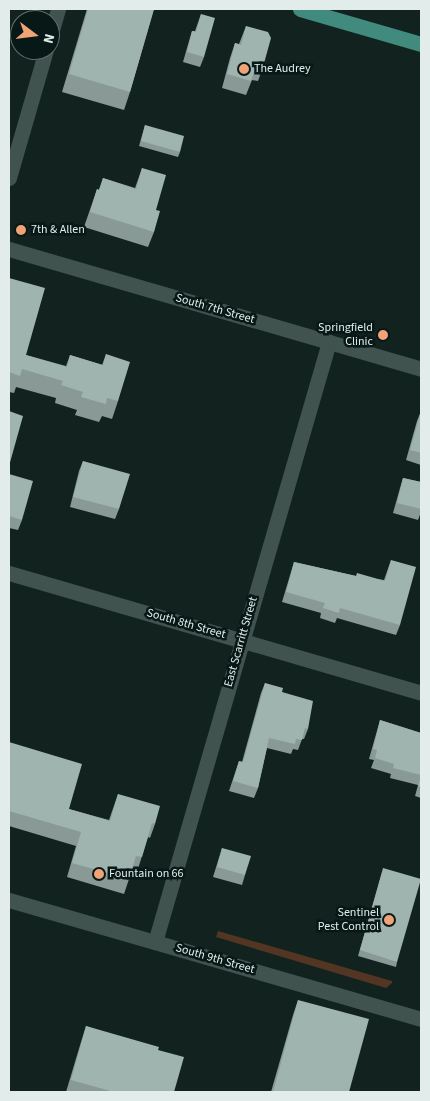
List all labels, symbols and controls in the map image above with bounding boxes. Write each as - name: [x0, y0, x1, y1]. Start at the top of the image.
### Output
- north arrow: [10, 10, 60, 60]
- text: N: [38, 32, 59, 46]
- place label: The Audrey: [254, 62, 311, 76]
- marker: The Audrey: [238, 63, 250, 75]
- place label: 7th & Allen: [31, 223, 85, 237]
- marker: 7th & Allen: [15, 224, 27, 236]
- street label: South 7th Street: [174, 291, 256, 327]
- place label: Springfield Clinic: [318, 321, 373, 349]
- marker: Springfield Clinic: [377, 329, 389, 341]
- street label: East Scarritt Street: [221, 595, 261, 689]
- street label: South 8th Street: [145, 606, 227, 642]
- place label: Fountain on 66: [109, 867, 184, 881]
- marker: Fountain on 66: [93, 868, 105, 880]
- place label: Sentinel Pest Control: [318, 906, 379, 934]
- marker: Sentinel Pest Control: [383, 914, 395, 926]
- street label: South 9th Street: [174, 941, 256, 977]

